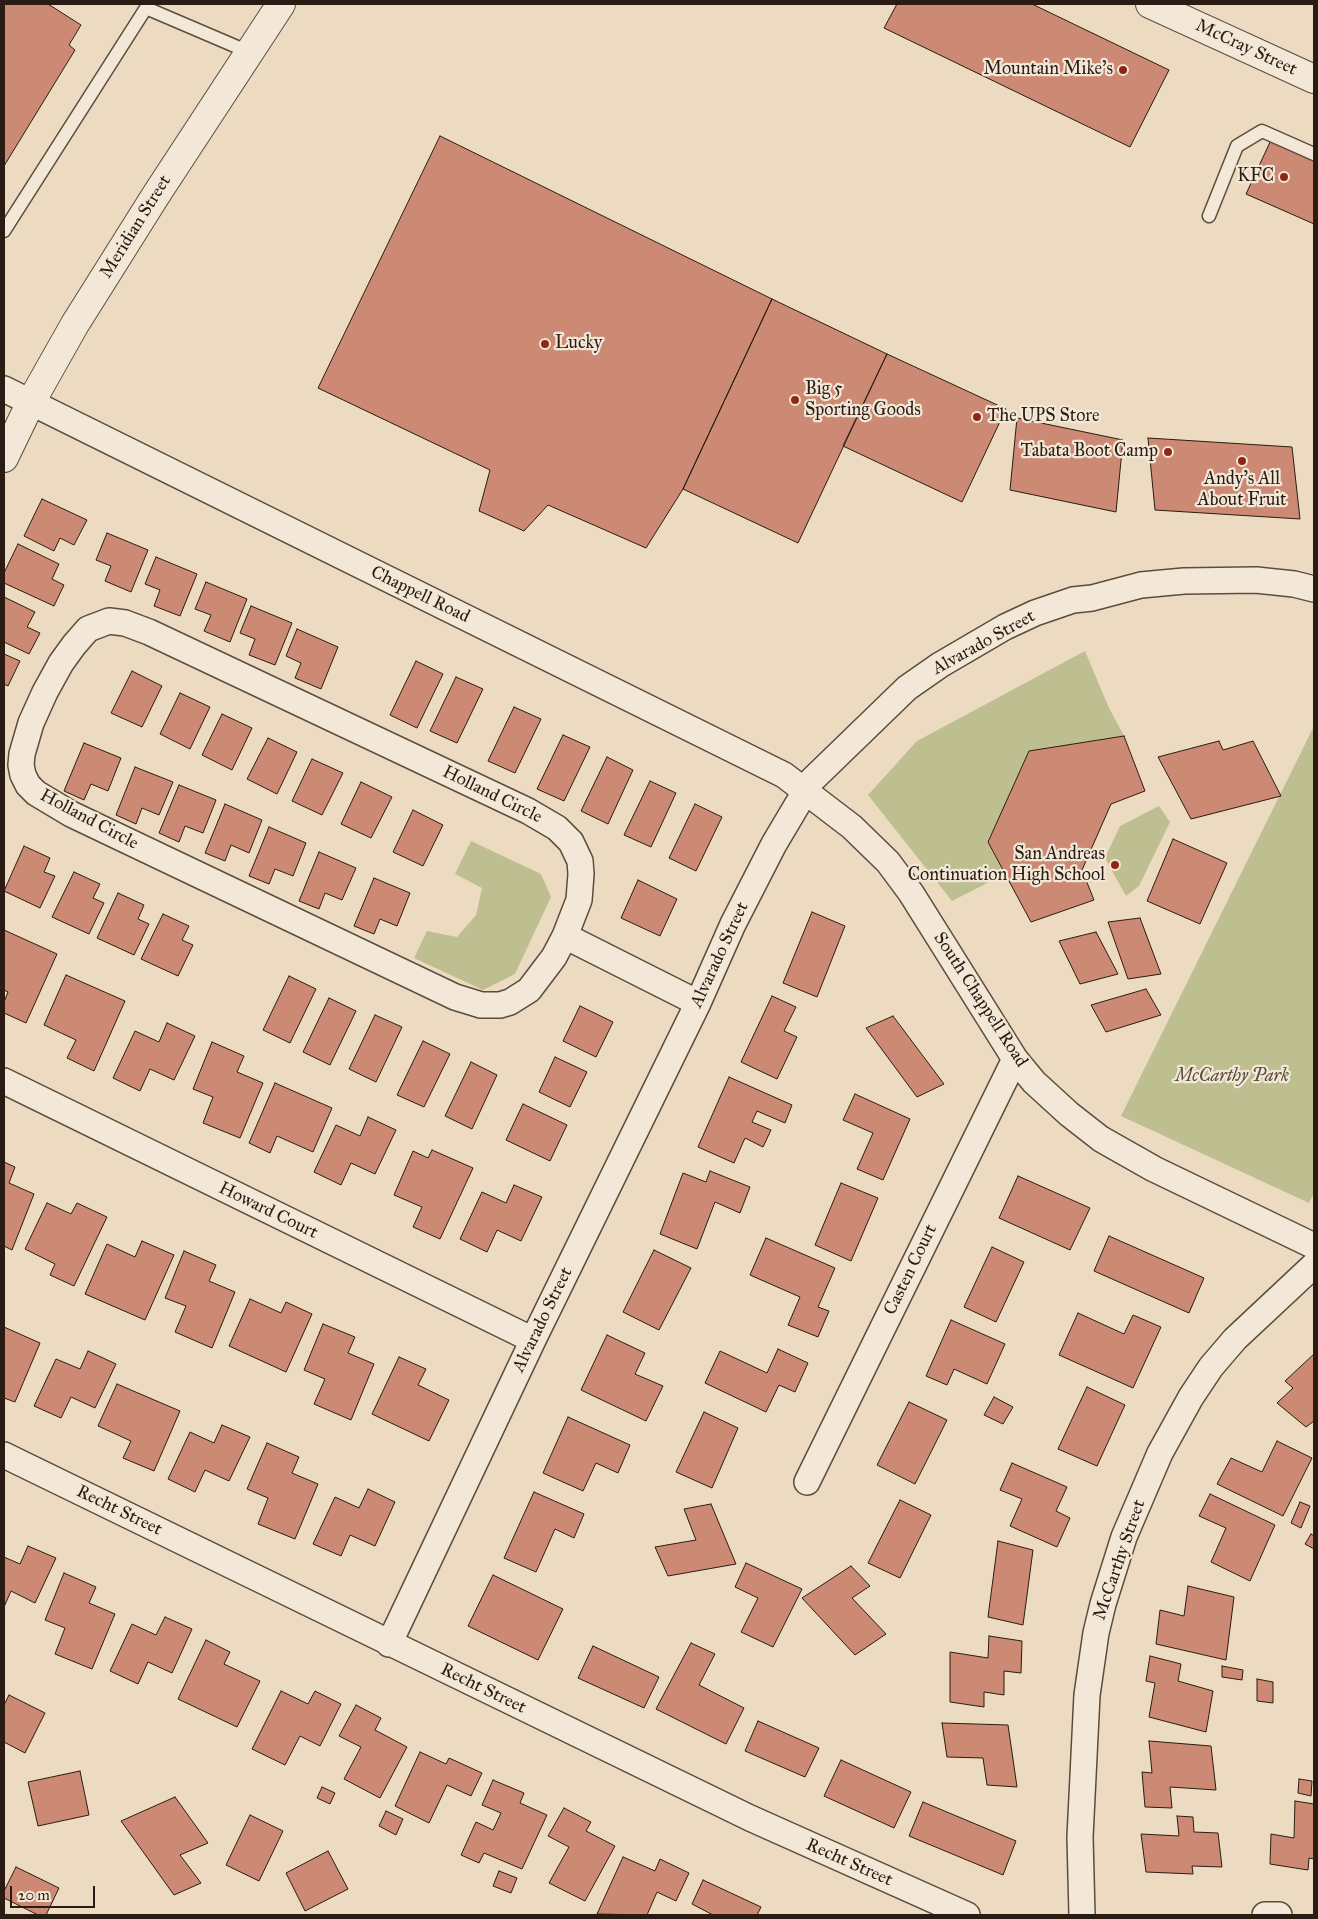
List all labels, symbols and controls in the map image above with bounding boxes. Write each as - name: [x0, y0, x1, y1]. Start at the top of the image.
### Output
- street label: McCray Street: [1192, 15, 1300, 81]
- place label: Mountain Mike's: [984, 59, 1113, 81]
- marker: Mountain Mike's: [1117, 64, 1129, 76]
- place label: KFC: [1237, 166, 1274, 188]
- street label: Meridian Street: [96, 171, 176, 283]
- marker: KFC: [1278, 171, 1290, 183]
- place label: Lucky: [555, 333, 602, 355]
- marker: Lucky: [539, 338, 551, 350]
- place label: Big 5 Sporting Goods: [805, 379, 921, 422]
- marker: Big 5 Sporting Goods: [789, 394, 801, 406]
- place label: The UPS Store: [987, 406, 1099, 428]
- marker: The UPS Store: [971, 411, 983, 423]
- place label: Tabata Boot Camp: [1020, 441, 1158, 463]
- marker: Tabata Boot Camp: [1162, 446, 1174, 458]
- marker: Andy's All About Fruit: [1236, 455, 1248, 467]
- place label: Andy's All About Fruit: [1198, 469, 1286, 512]
- street label: Chappell Road: [367, 562, 473, 628]
- street label: Alvarado Street: [929, 606, 1039, 680]
- street label: Holland Circle: [439, 762, 545, 828]
- street label: Holland Circle: [36, 785, 142, 855]
- place label: San Andreas Continuation High School: [908, 844, 1105, 886]
- marker: San Andreas Continuation High School: [1109, 859, 1121, 871]
- street label: Alvarado Street: [686, 899, 754, 1011]
- street label: South Chappell Road: [928, 928, 1032, 1072]
- park label: McCarthy Park: [1175, 1066, 1289, 1088]
- street label: Howard Court: [215, 1178, 321, 1244]
- street label: Casten Court: [880, 1221, 942, 1319]
- street label: Alvarado Street: [508, 1264, 578, 1376]
- street label: Recht Street: [73, 1481, 165, 1541]
- street label: McCarthy Street: [1089, 1497, 1151, 1623]
- street label: Recht Street: [437, 1659, 529, 1719]
- street label: Recht Street: [802, 1834, 896, 1892]
- scale bar: [12, 1876, 98, 1908]
- text: 20 m: [18, 1886, 50, 1904]

